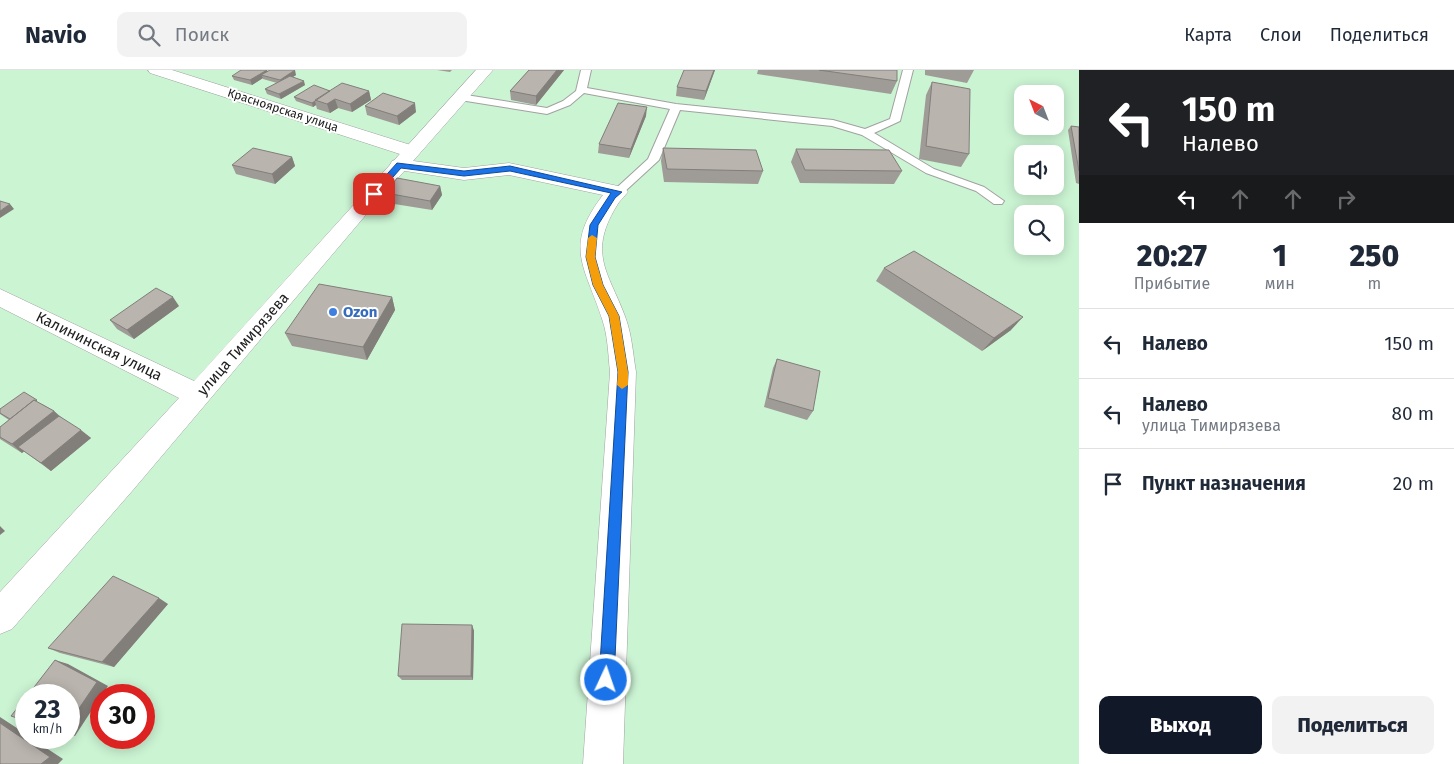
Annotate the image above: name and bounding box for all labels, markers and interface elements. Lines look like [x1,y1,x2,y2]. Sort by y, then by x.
search box [117,12,467,57]
text: Navio [25,21,87,49]
icon: search [135,21,163,49]
text: Поиск [175,23,229,46]
text: Карта [1184,24,1232,46]
text: Слои [1260,24,1302,46]
text: Поделиться [1330,24,1429,46]
street label: Красноярская улица [226,85,340,135]
north arrow [1014,85,1064,135]
map controls [1014,85,1064,255]
text: 150 m [1182,88,1275,130]
icon: left [1099,90,1164,155]
text: Налево [1182,130,1259,157]
button: sound [1014,145,1064,195]
pin [353,173,395,215]
icon: arrive [360,180,388,208]
icon: left [1173,185,1201,213]
icon: ahead [1226,185,1254,213]
icon: ahead [1279,185,1307,213]
icon: right [1332,185,1360,213]
button: search [1014,205,1064,255]
text: 20:27 [1137,238,1207,274]
text: 1 [1273,238,1287,274]
text: 250 [1349,238,1399,274]
text: Прибытие [1134,274,1210,293]
text: мин [1265,274,1295,293]
text: m [1367,274,1381,293]
street label: улица Тимирязева [193,289,293,399]
place label: Ozon [343,303,377,321]
marker: Ozon [327,306,339,318]
street label: Калининская улица [33,308,165,384]
icon: left [1099,330,1127,358]
text: Налево [1142,332,1208,355]
text: 150 m [1384,332,1434,355]
text: Налево [1142,393,1208,416]
icon: left [1099,400,1127,428]
text: 80 m [1392,402,1434,425]
text: улица Тимирязева [1142,416,1281,435]
icon: arrive [1099,470,1127,498]
text: Пункт назначения [1142,472,1306,495]
text: 20 m [1393,472,1434,495]
position arrow [579,653,631,705]
speed limit sign: 30 [90,684,155,749]
text: 23 [35,695,60,725]
button: Выход [1099,696,1262,754]
button: Поделиться [1272,696,1434,754]
text: km/h [33,722,62,736]

